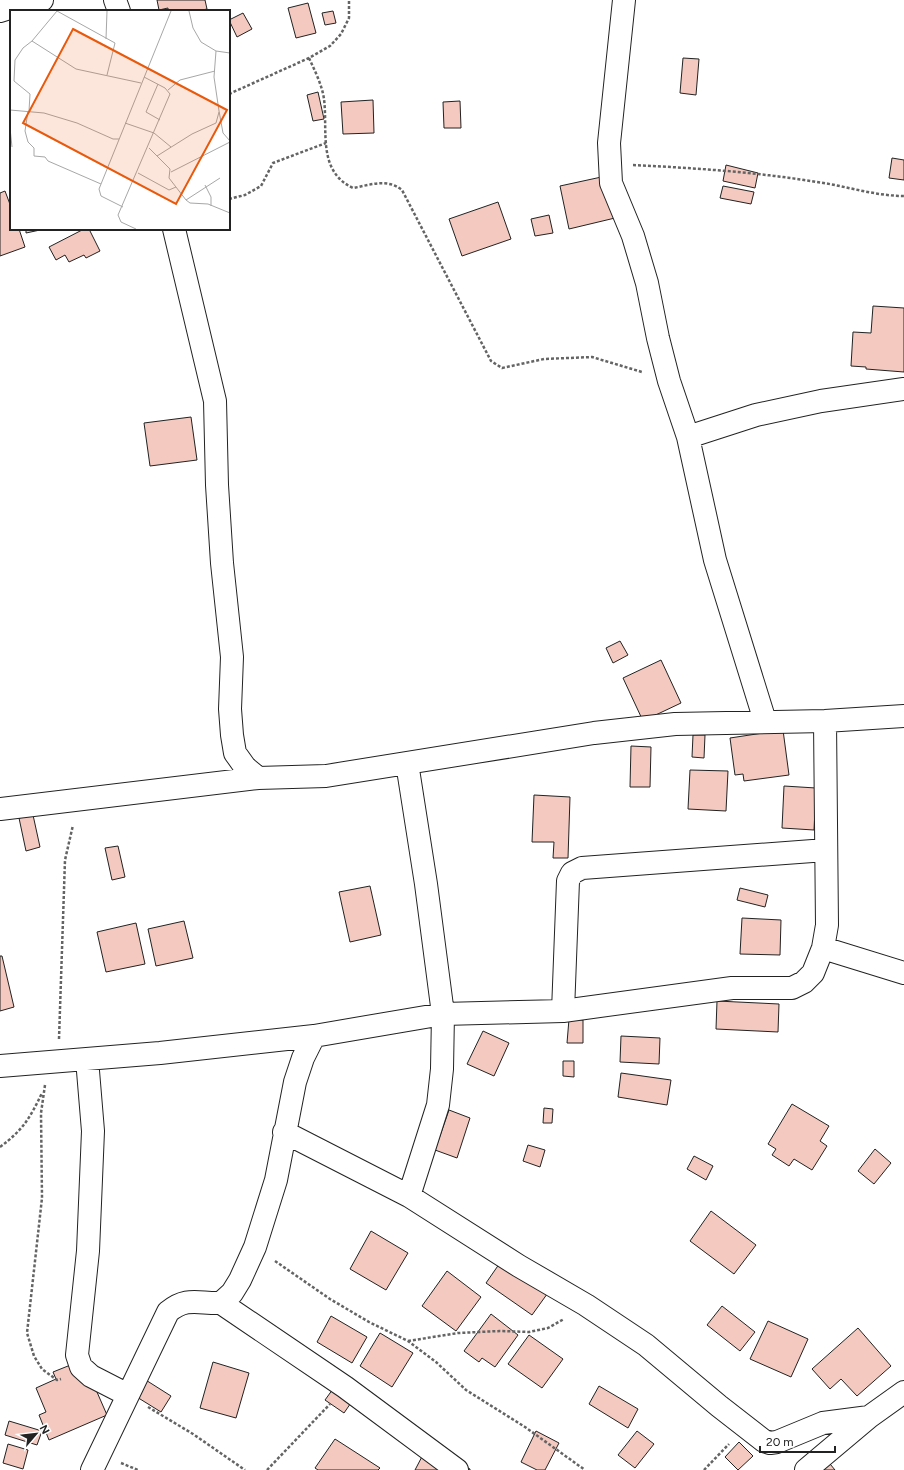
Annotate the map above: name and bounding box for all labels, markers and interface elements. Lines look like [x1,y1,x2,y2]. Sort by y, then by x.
inset map [10,10,230,230]
north arrow [16,1414,56,1454]
text: N [37,1423,52,1436]
scale bar [760,1428,835,1454]
text: 20 m [766,1435,794,1449]

